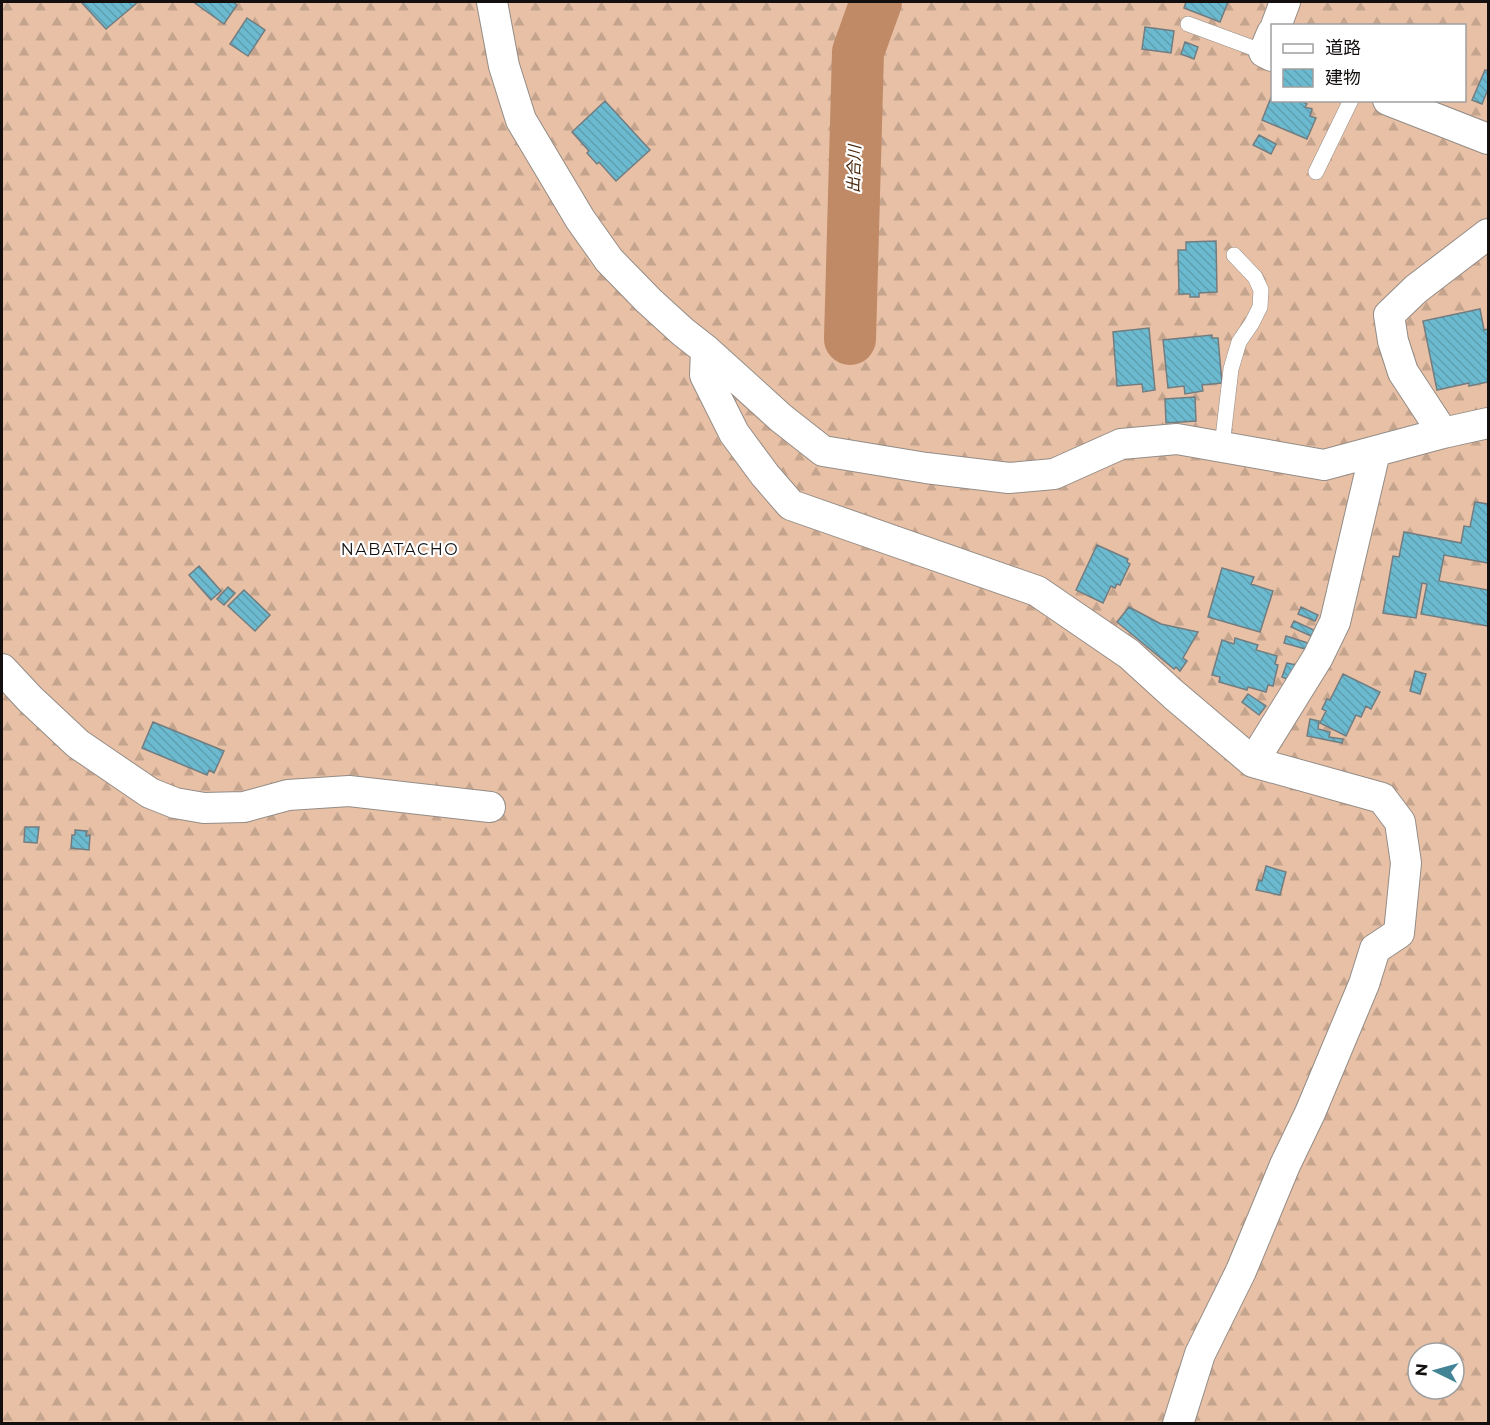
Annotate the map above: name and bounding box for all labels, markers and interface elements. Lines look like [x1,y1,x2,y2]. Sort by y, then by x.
legend [1271,24,1466,102]
text: 道路 [1325,37,1361,59]
text: 建物 [1325,67,1361,89]
water label: 出合川 [844,143,864,193]
district label: NABATACHO [341,540,459,559]
north arrow [1406,1341,1466,1401]
text: N [1412,1362,1432,1377]

